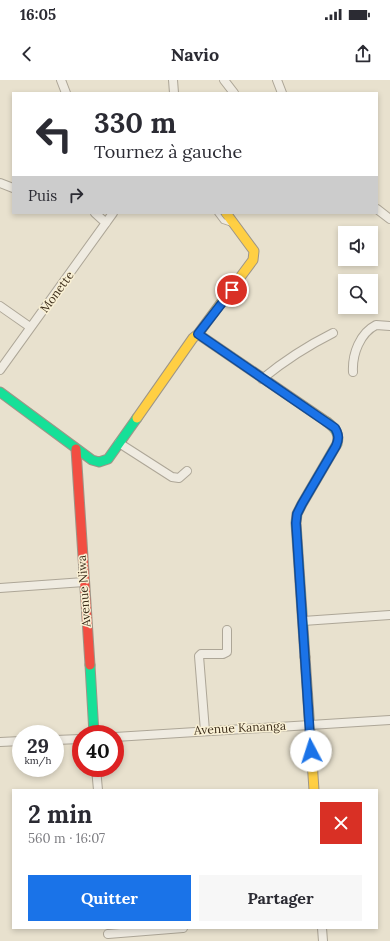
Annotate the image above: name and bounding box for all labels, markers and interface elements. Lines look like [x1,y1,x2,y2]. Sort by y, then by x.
text: 16:05 [20,5,56,24]
icon: back [16,43,38,65]
text: Navio [171,43,219,66]
icon: share [352,43,374,65]
text: 330 m [94,105,176,141]
icon: left [28,108,80,160]
text: Tournez à gauche [94,140,242,163]
icon: right [65,184,87,206]
text: Puis [28,186,57,205]
map controls [338,226,378,314]
button: sound [338,226,378,266]
street label: Monette [37,268,77,315]
pin [215,273,249,307]
button: search [338,274,378,314]
icon: arrive [221,279,243,301]
street label: Avenue Niwa [74,555,94,628]
street label: Avenue Kananga [193,718,286,737]
speed limit sign: 40 [72,725,124,777]
position arrow [290,730,332,772]
text: 29 [27,733,49,758]
text: km/h [24,754,52,767]
text: 2 min [28,799,92,830]
button: close [320,802,362,844]
text: 560 m · 16:07 [28,830,105,847]
button: Quitter [28,875,191,921]
button: Partager [199,875,362,921]

